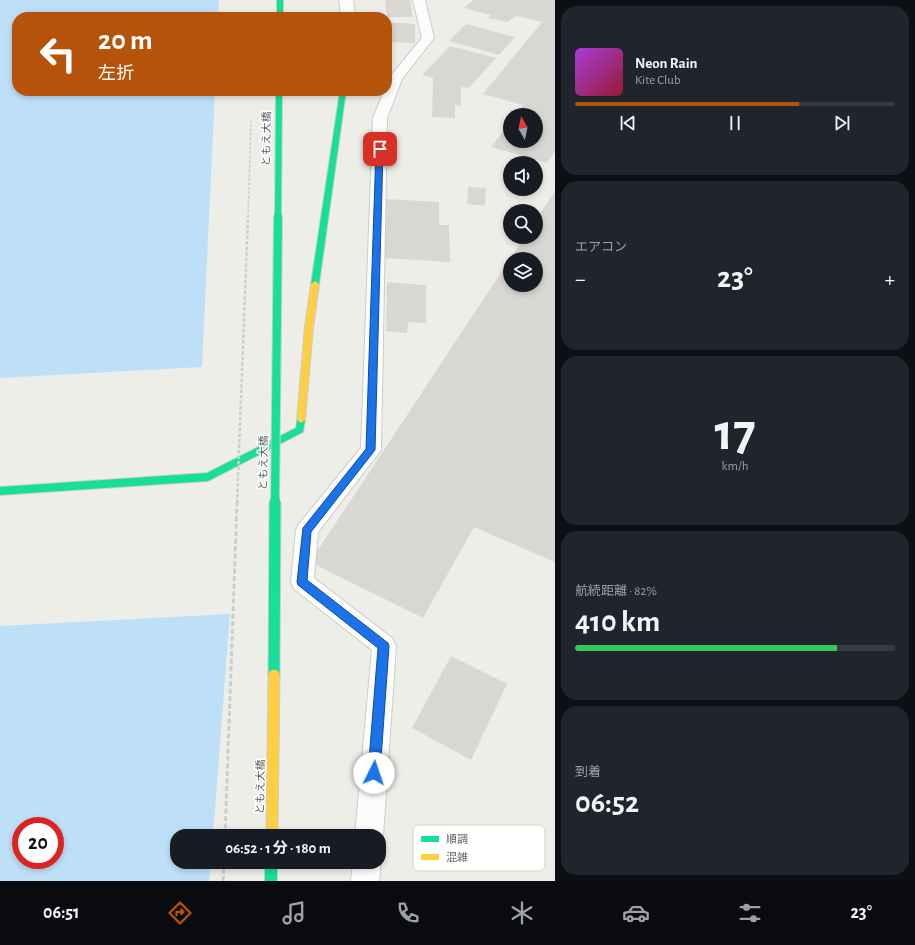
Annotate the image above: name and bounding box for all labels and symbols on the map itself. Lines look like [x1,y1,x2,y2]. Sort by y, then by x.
north arrow [503,108,543,148]
street label: ともえ大橋 [260,111,272,167]
pin [363,132,397,166]
street label: ともえ大橋 [257,435,269,491]
position arrow [353,752,395,794]
street label: ともえ大橋 [254,759,266,815]
speed limit sign: 20 [12,817,64,869]
legend [413,825,545,871]
text: 順調 [446,834,468,845]
text: 混雑 [446,851,468,863]

